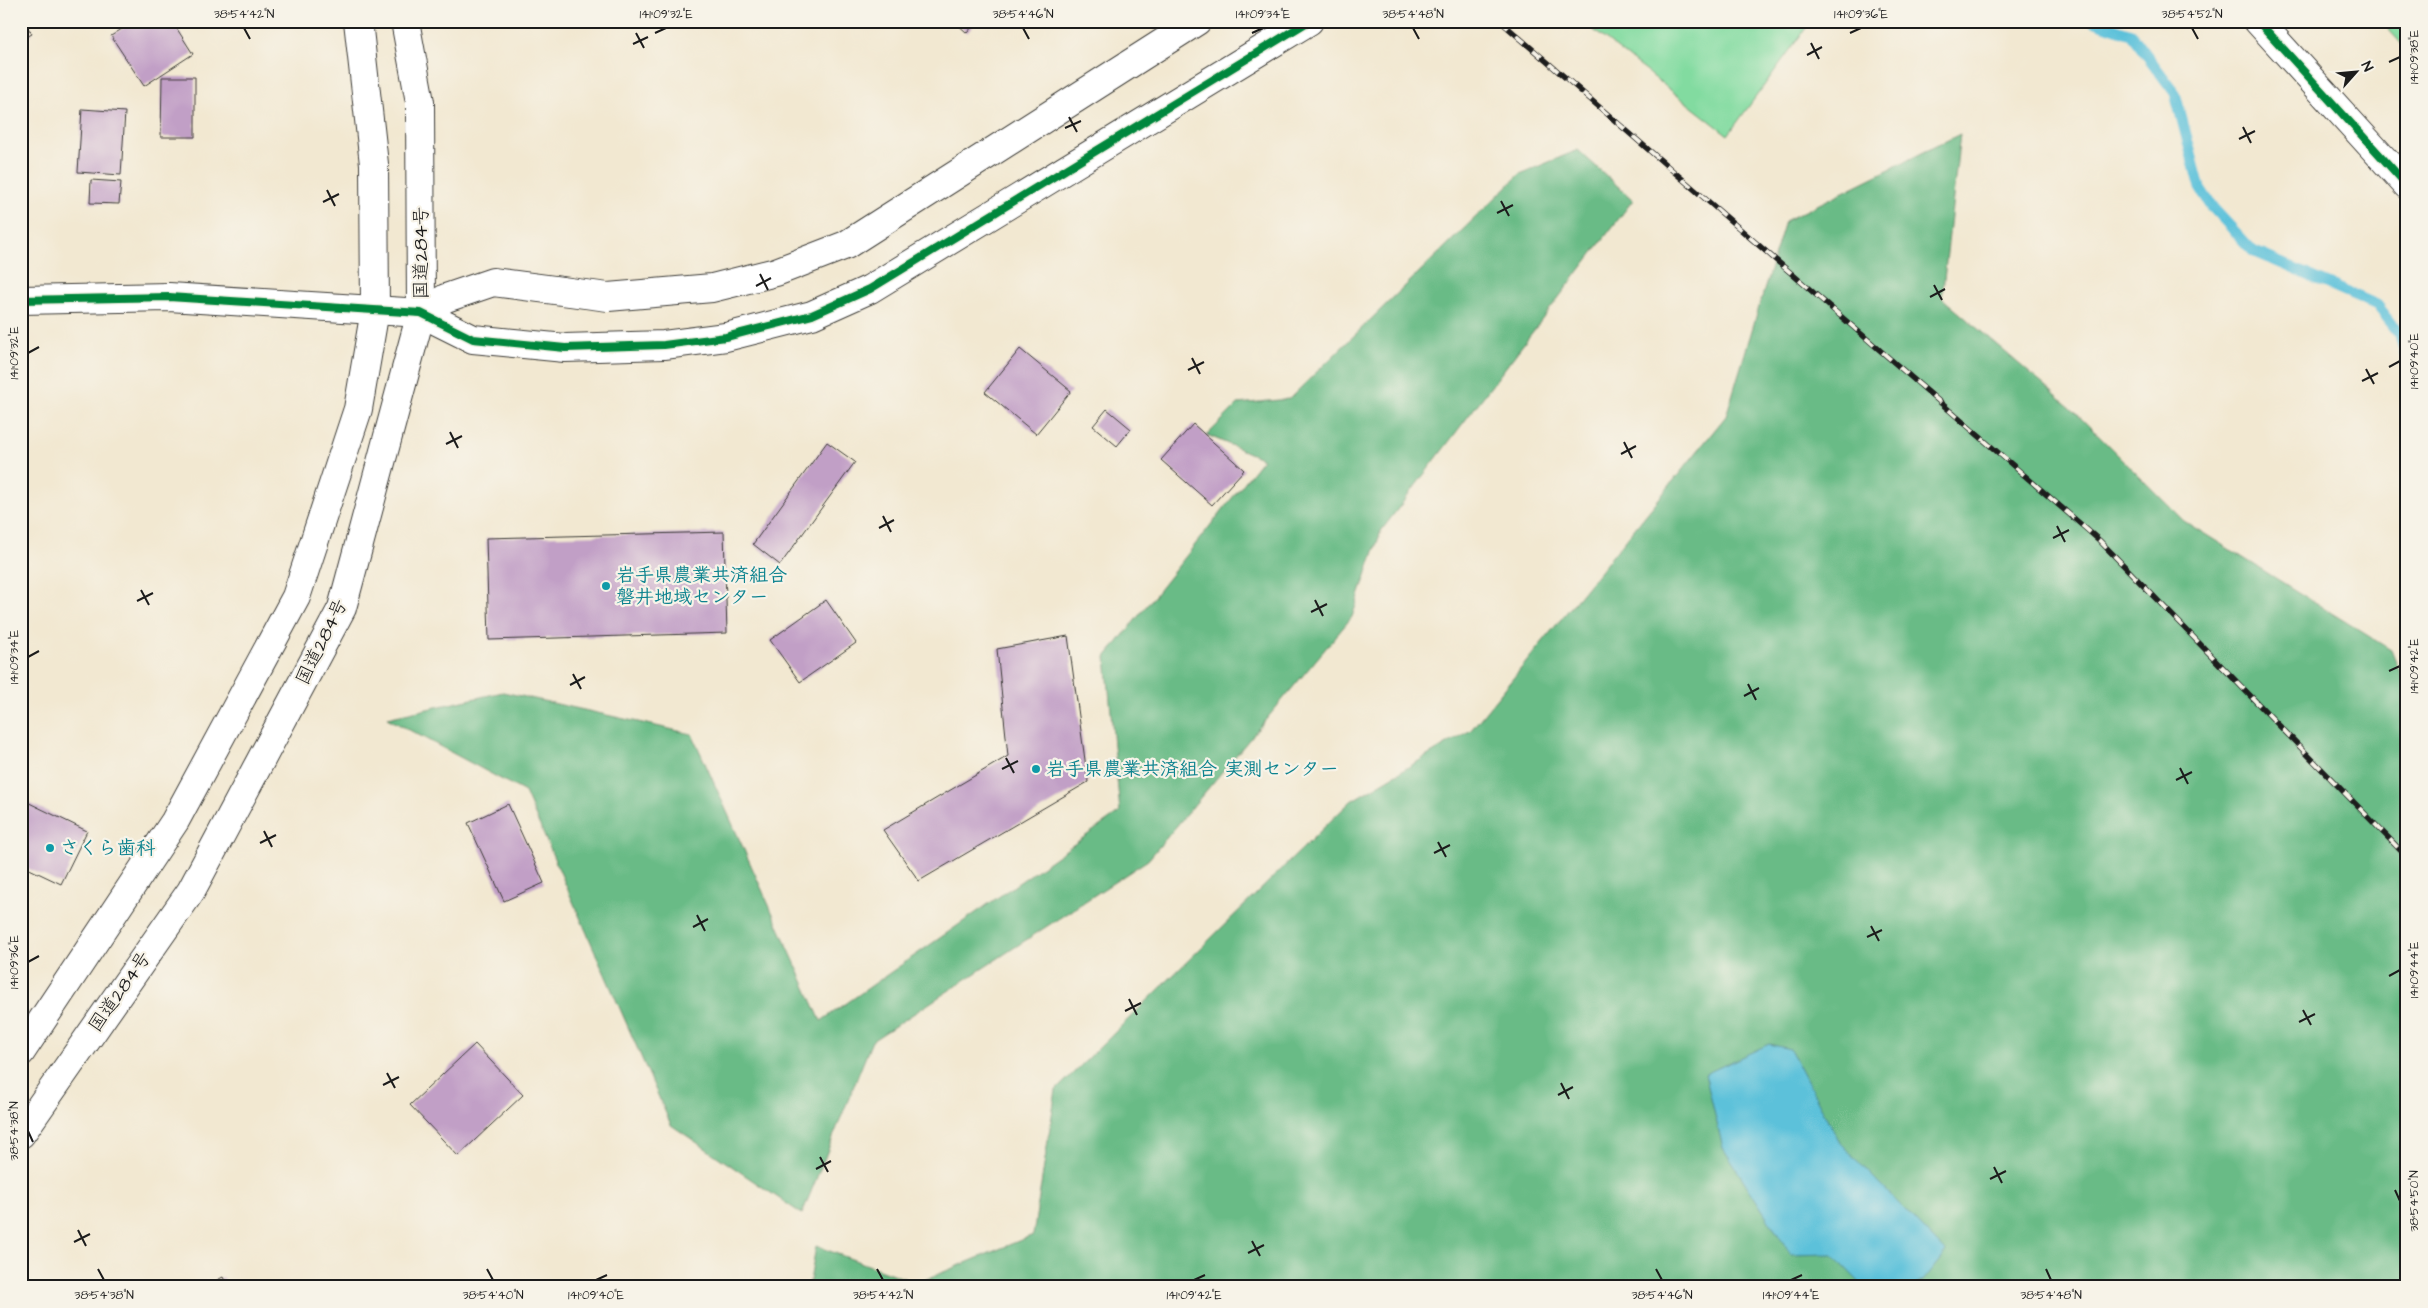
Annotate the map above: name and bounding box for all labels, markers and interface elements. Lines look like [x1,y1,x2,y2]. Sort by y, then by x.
text: 38°54'42"N [214,6,275,23]
text: 141°09'32"E [639,6,693,23]
text: 38°54'46"N [992,6,1054,23]
text: 141°09'34"E [1236,6,1290,23]
text: 38°54'48"N [1382,6,1444,23]
text: 141°09'36"E [1834,6,1888,23]
text: 38°54'52"N [2162,6,2223,23]
text: 141°09'38"E [2406,30,2423,84]
north arrow [2330,48,2380,98]
text: N [2356,58,2378,75]
street label: 国道284号 [408,206,435,300]
text: 141°09'32"E [6,326,23,380]
text: 141°09'40"E [2406,333,2423,389]
place label: 岩手県農業共済組合 磐井地域センター [616,562,787,611]
marker: 岩手県農業共済組合 磐井地域センター [600,580,612,592]
street label: 国道284号 [289,594,355,690]
text: 141°09'34"E [6,630,23,684]
text: 141°09'42"E [2406,638,2423,694]
place label: 岩手県農業共済組合 実測センター [1046,756,1339,783]
marker: 岩手県農業共済組合 実測センター [1030,763,1042,775]
place label: さくら歯科 [60,835,156,862]
marker: さくら歯科 [44,842,56,854]
text: 141°09'36"E [6,935,23,989]
text: 141°09'44"E [2406,942,2423,998]
street label: 国道284号 [82,946,158,1038]
text: 38°54'38"N [6,1101,23,1161]
text: 38°54'50"N [2406,1170,2423,1232]
text: 38°54'38"N [74,1287,134,1304]
text: 38°54'40"N [462,1287,524,1304]
text: 141°09'40"E [568,1287,624,1304]
text: 38°54'42"N [853,1287,914,1304]
text: 141°09'42"E [1166,1287,1222,1304]
text: 38°54'46"N [1631,1287,1693,1304]
text: 141°09'44"E [1763,1287,1819,1304]
text: 38°54'48"N [2020,1287,2082,1304]

